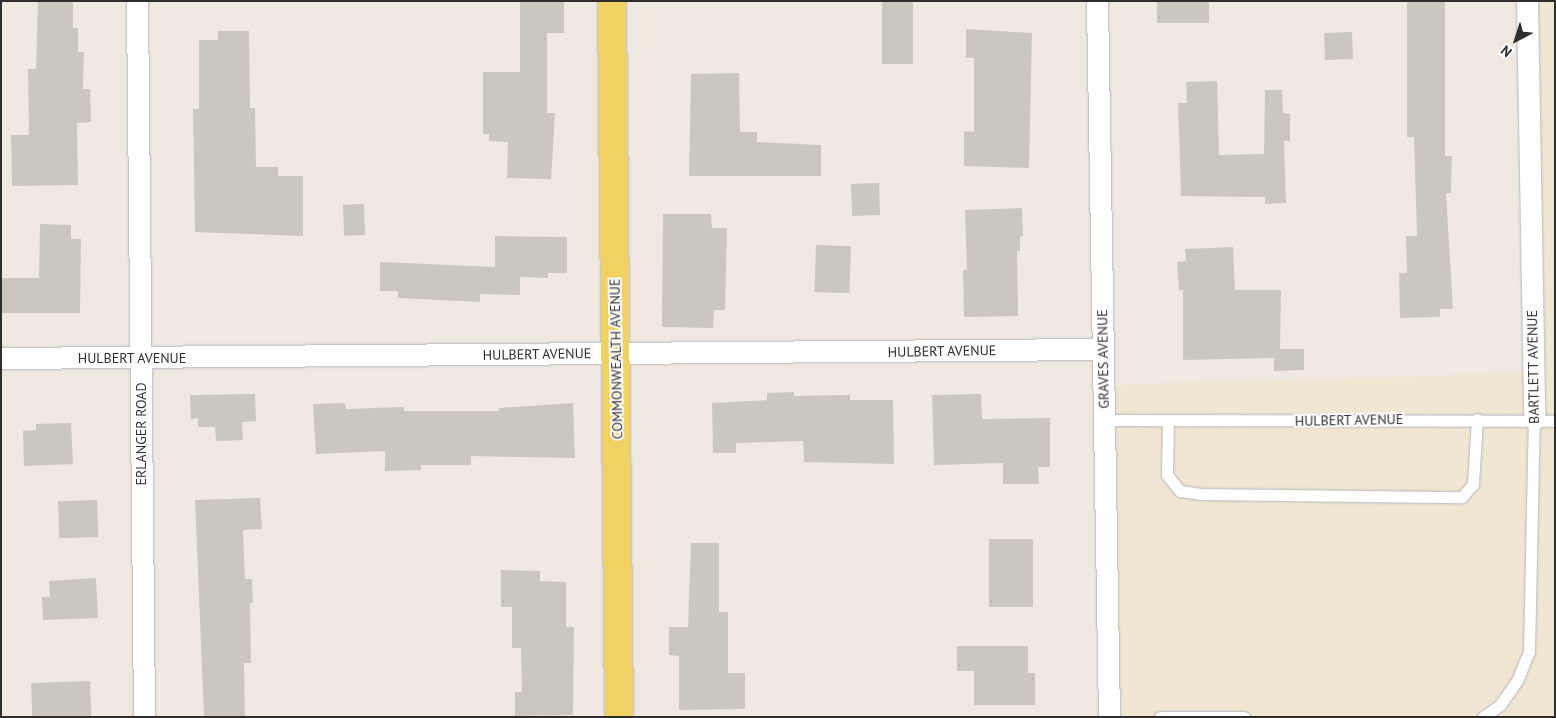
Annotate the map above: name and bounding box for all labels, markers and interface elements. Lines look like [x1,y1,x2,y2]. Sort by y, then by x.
north arrow [1491,15,1541,65]
text: N [1497,42,1516,61]
street label: COMMONWEALTH AVENUE [606,278,626,440]
street label: GRAVES AVENUE [1094,309,1112,409]
street label: BARTLETT AVENUE [1524,309,1542,425]
street label: HULBERT AVENUE [887,342,997,360]
street label: HULBERT AVENUE [482,345,592,363]
street label: HULBERT AVENUE [77,350,187,366]
street label: ERLANGER ROAD [133,382,149,486]
street label: HULBERT AVENUE [1294,411,1404,429]

